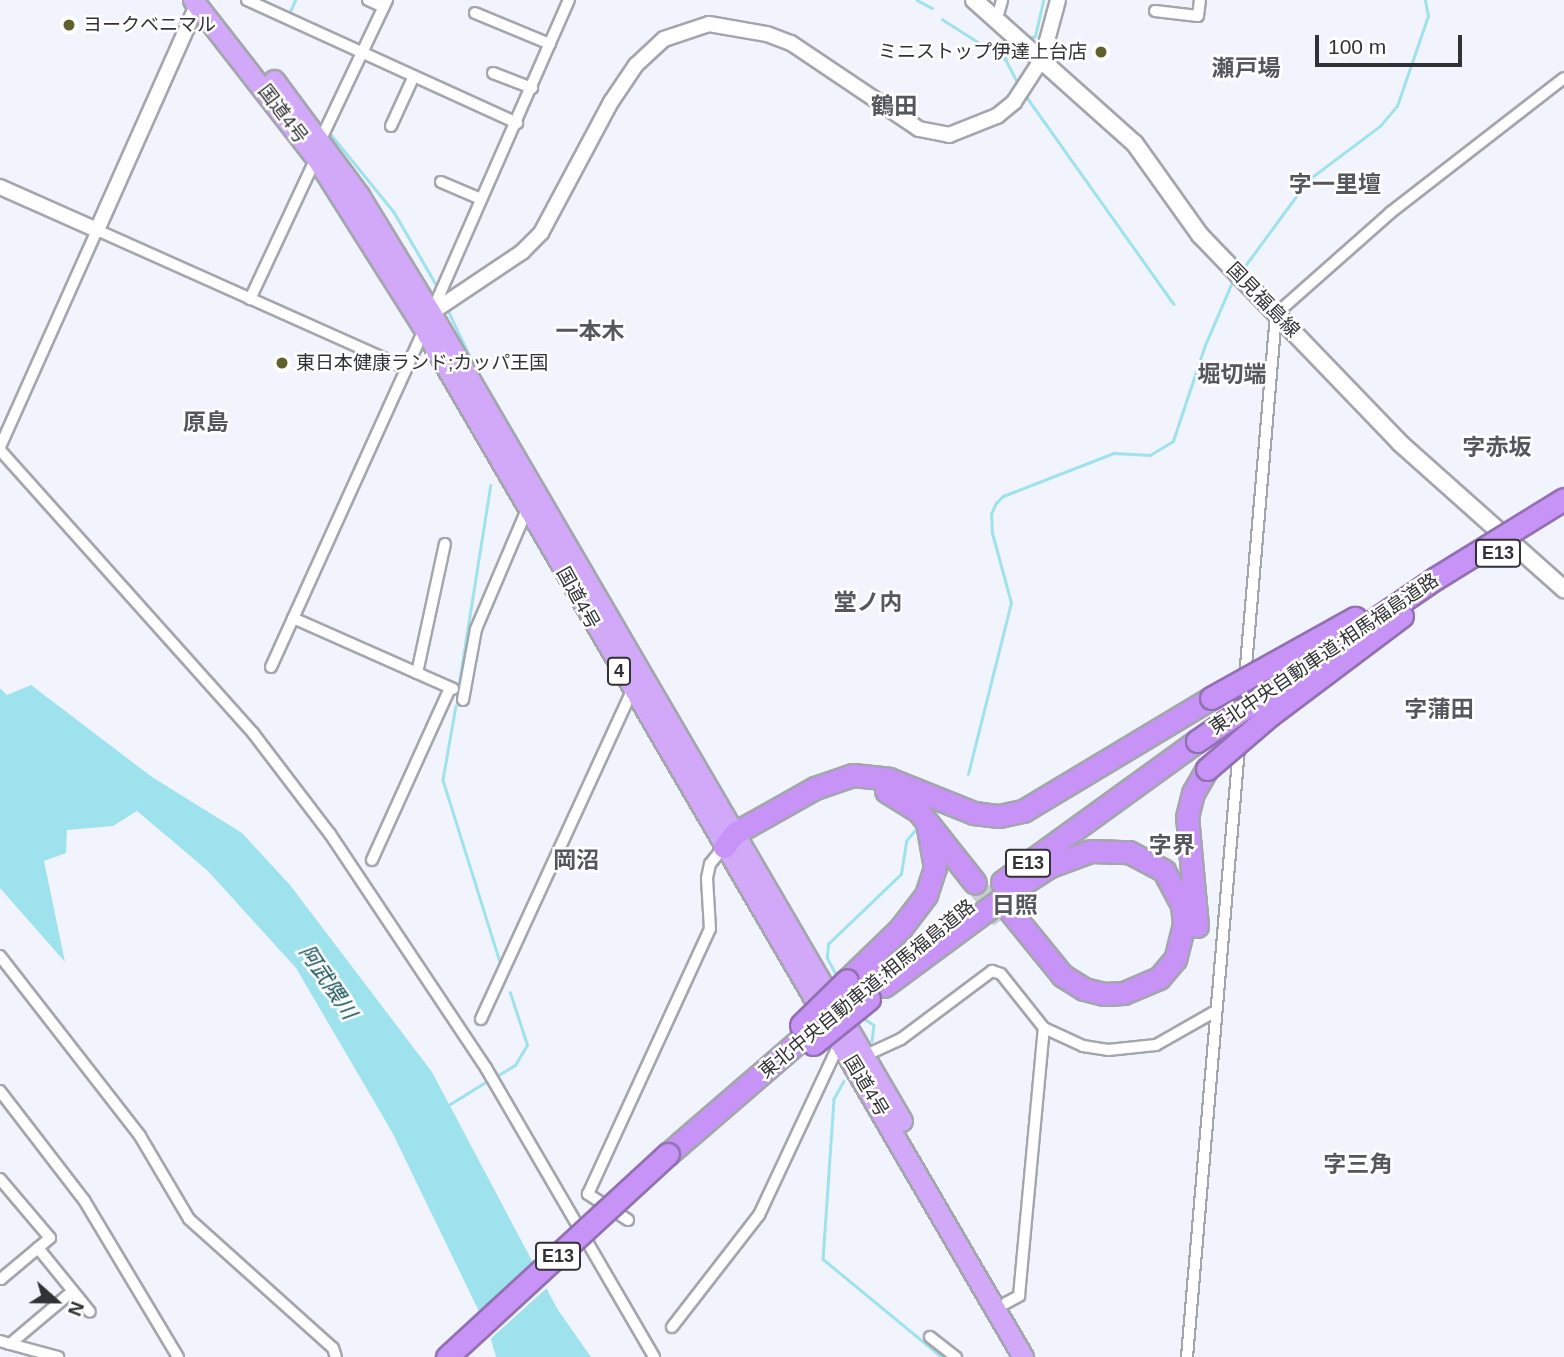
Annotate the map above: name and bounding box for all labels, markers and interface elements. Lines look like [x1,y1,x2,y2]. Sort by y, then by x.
place label: ヨークベニマル [83,14,216,36]
marker: ヨークベニマル [61,17,77,33]
scale bar [1319,21,1466,65]
text: 100 m [1328,35,1386,58]
place label: ミニストップ伊達上台店 [878,41,1087,63]
marker: ミニストップ伊達上台店 [1093,44,1109,60]
district label: 瀬戸場 [1212,54,1280,82]
street label: 国道4号 [254,80,312,148]
district label: 鶴田 [871,92,917,120]
district label: 字一里壇 [1289,170,1381,198]
street label: 国見福島線 [1222,258,1304,342]
district label: 一本木 [556,317,624,345]
place label: 東日本健康ランド;カッパ王国 [296,352,548,374]
marker: 東日本健康ランド;カッパ王国 [274,355,290,371]
district label: 堀切端 [1198,360,1266,388]
district label: 原島 [183,408,229,436]
district label: 字赤坂 [1463,433,1531,461]
road number: E13 [1474,538,1522,568]
street label: 国道4号 [552,563,604,633]
street label: 東北中央自動車道;相馬福島道路 [1205,569,1443,739]
district label: 堂ノ内 [834,588,902,616]
road number: 4 [607,656,631,686]
district label: 字蒲田 [1405,695,1473,723]
district label: 字界 [1149,831,1195,859]
district label: 岡沼 [553,846,599,874]
road number: E13 [1004,848,1052,878]
district label: 日照 [992,891,1038,919]
street label: 東北中央自動車道;相馬福島道路 [754,895,980,1083]
water label: 阿武隈川 [294,940,362,1024]
street label: 国道4号 [839,1051,893,1121]
district label: 字三角 [1324,1150,1392,1178]
road number: E13 [534,1241,582,1270]
north arrow [21,1266,91,1336]
text: N [64,1299,88,1319]

